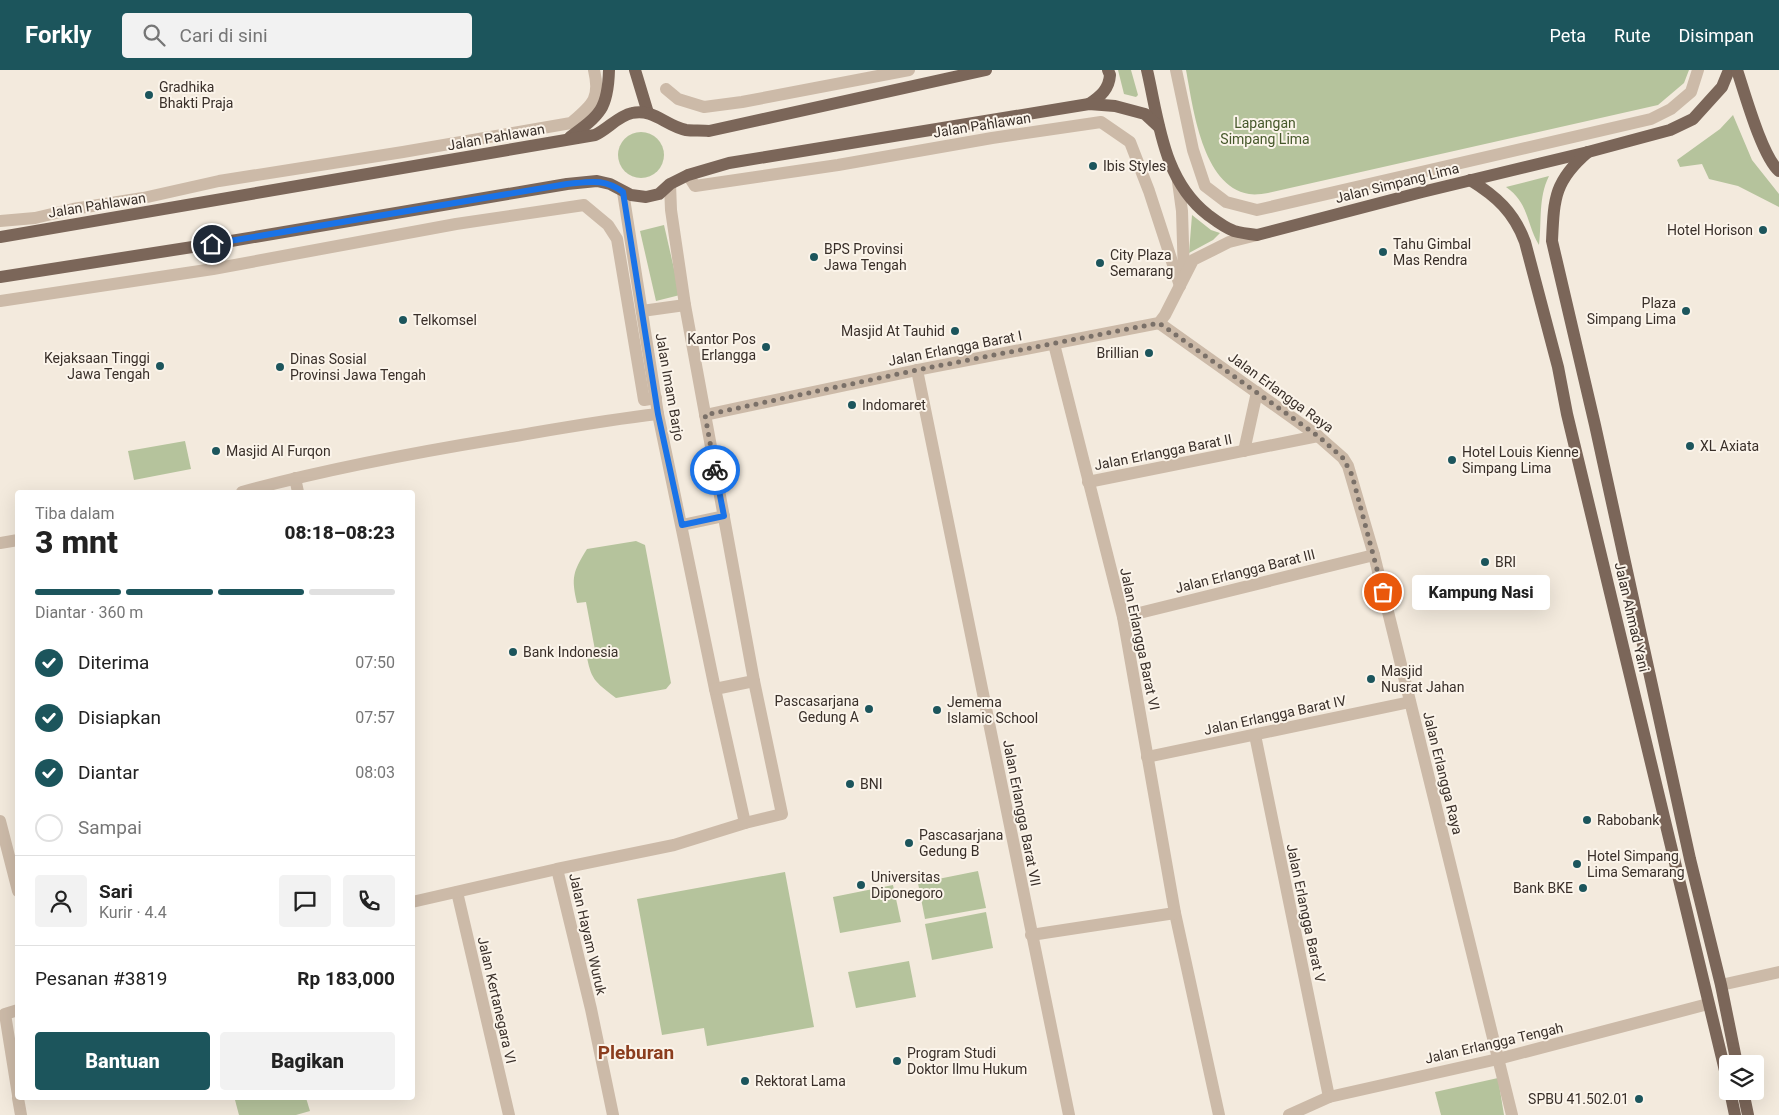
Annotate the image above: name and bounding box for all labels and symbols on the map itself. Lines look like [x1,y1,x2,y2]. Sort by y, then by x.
place label: Gradhika Bhakti Praja [159,79,233,111]
marker: Gradhika Bhakti Praja [143,89,155,101]
street label: Jalan Pahlawan [932,109,1032,141]
park label: Lapangan Simpang Lima [1220,115,1310,147]
street label: Jalan Pahlawan [446,121,546,153]
place label: Ibis Styles [1103,158,1166,174]
marker: Ibis Styles [1087,160,1099,172]
street label: Jalan Simpang Lima [1333,160,1461,206]
street label: Jalan Pahlawan [47,189,147,221]
place label: Hotel Horison [1667,222,1753,238]
pin [191,223,233,265]
marker: Hotel Horison [1757,224,1769,236]
place label: Tahu Gimbal Mas Rendra [1393,236,1471,268]
place label: BPS Provinsi Jawa Tengah [824,241,907,273]
marker: Tahu Gimbal Mas Rendra [1377,246,1389,258]
place label: City Plaza Semarang [1110,247,1173,279]
marker: BPS Provinsi Jawa Tengah [808,251,820,263]
marker: City Plaza Semarang [1094,257,1106,269]
place label: Plaza Simpang Lima [1587,295,1676,327]
marker: Plaza Simpang Lima [1680,305,1692,317]
place label: Telkomsel [413,312,477,328]
marker: Telkomsel [397,314,409,326]
place label: Masjid At Tauhid [841,323,945,339]
marker: Masjid At Tauhid [949,325,961,337]
street label: Jalan Erlangga Barat I [887,327,1023,369]
place label: Kantor Pos Erlangga [687,331,756,363]
street label: Jalan Imam Barjo [653,332,687,442]
marker: Kantor Pos Erlangga [760,341,772,353]
place label: Brillian [1097,345,1139,361]
marker: Brillian [1143,347,1155,359]
street label: Jalan Erlangga Raya [1225,348,1337,436]
place label: Kejaksaan Tinggi Jawa Tengah [44,350,150,382]
place label: Dinas Sosial Provinsi Jawa Tengah [290,351,426,383]
marker: Kejaksaan Tinggi Jawa Tengah [154,360,166,372]
marker: Dinas Sosial Provinsi Jawa Tengah [274,361,286,373]
place label: Indomaret [862,397,926,413]
marker: Indomaret [846,399,858,411]
street label: Jalan Erlangga Barat II [1093,431,1233,473]
place label: XL Axiata [1700,438,1759,454]
marker: XL Axiata [1684,440,1696,452]
place label: Masjid Al Furqon [226,443,331,459]
place label: Hotel Louis Kienne Simpang Lima [1462,444,1579,476]
marker: Masjid Al Furqon [210,445,222,457]
courier [690,445,740,495]
marker: Hotel Louis Kienne Simpang Lima [1446,454,1458,466]
street label: Jalan Erlangga Barat III [1173,546,1317,596]
place label: BRI [1495,554,1516,570]
marker: BRI [1479,556,1491,568]
street label: Jalan Ahmad Yani [1612,560,1652,674]
street label: Jalan Erlangga Barat VI [1117,566,1163,712]
pin [1362,571,1404,613]
callout: Kampung Nasi [1413,574,1550,610]
place label: Bank Indonesia [523,644,618,660]
marker: Bank Indonesia [507,646,519,658]
place label: Masjid Nusrat Jahan [1381,663,1464,695]
marker: Masjid Nusrat Jahan [1365,673,1377,685]
street label: Jalan Erlangga Barat IV [1202,692,1348,738]
place label: Pascasarjana Gedung A [775,693,859,725]
place label: Jemema Islamic School [947,694,1038,726]
marker: Pascasarjana Gedung A [863,703,875,715]
marker: Jemema Islamic School [931,704,943,716]
street label: Jalan Erlangga Raya [1420,710,1466,836]
street label: Jalan Erlangga Barat VII [1000,738,1044,888]
place label: BNI [860,776,883,792]
marker: BNI [844,778,856,790]
place label: Rabobank [1597,812,1660,828]
marker: Rabobank [1581,814,1593,826]
place label: Pascasarjana Gedung B [919,827,1003,859]
marker: Pascasarjana Gedung B [903,837,915,849]
street label: Jalan Erlangga Barat V [1283,842,1329,984]
place label: Hotel Simpang Lima Semarang [1587,848,1685,880]
marker: Hotel Simpang Lima Semarang [1571,858,1583,870]
place label: Universitas Diponegoro [871,869,943,901]
street label: Jalan Hayam Wuruk [566,872,610,997]
marker: Universitas Diponegoro [855,879,867,891]
place label: Bank BKE [1513,880,1573,896]
marker: Bank BKE [1577,882,1589,894]
street label: Jalan Kertanegara VI [475,935,519,1065]
street label: Jalan Erlangga Tengah [1423,1019,1565,1067]
district label: Pleburan [598,1041,674,1064]
place label: Program Studi Doktor Ilmu Hukum [907,1045,1027,1077]
marker: Program Studi Doktor Ilmu Hukum [891,1055,903,1067]
place label: Rektorat Lama [755,1073,846,1089]
marker: Rektorat Lama [739,1075,751,1087]
place label: SPBU 41.502.01 [1528,1091,1629,1107]
marker: SPBU 41.502.01 [1633,1093,1645,1105]

